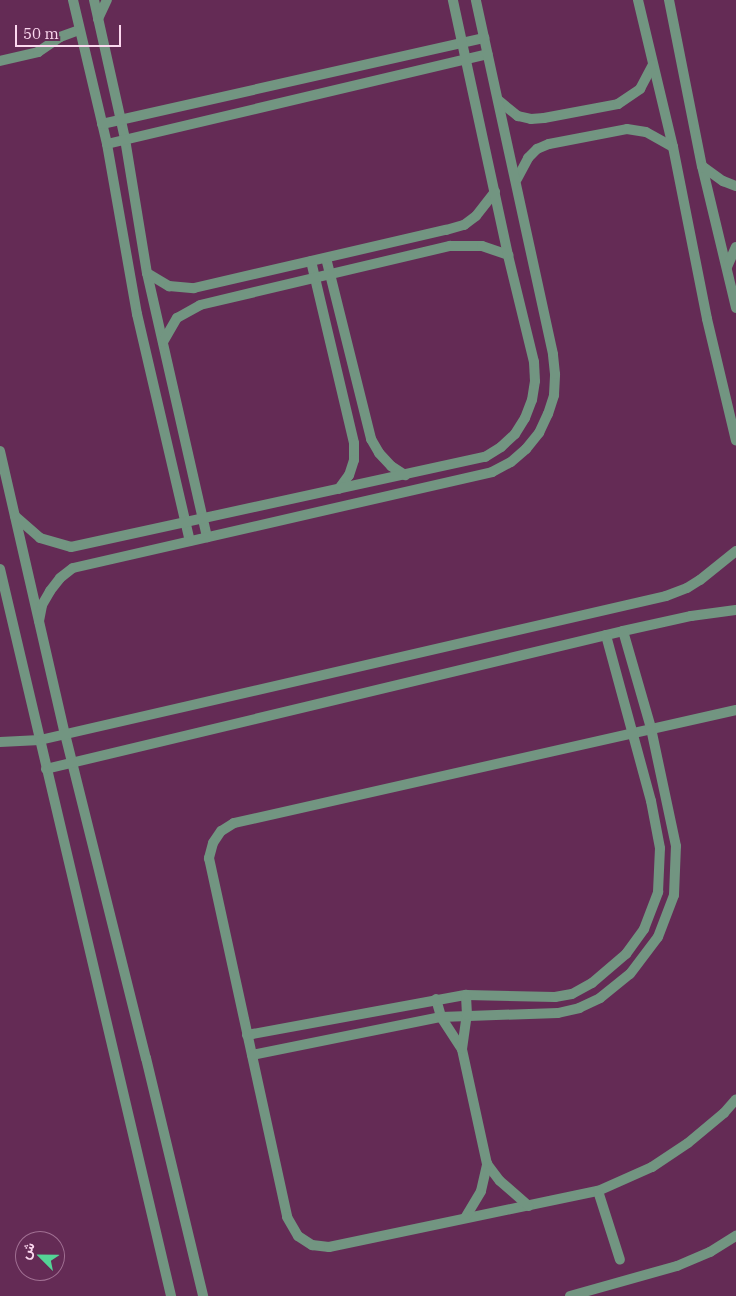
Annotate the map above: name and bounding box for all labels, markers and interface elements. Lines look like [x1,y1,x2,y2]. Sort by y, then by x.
scale bar [18,15,124,47]
text: 50 m [23,24,59,43]
north arrow [15,1231,65,1281]
text: ش [16,1239,39,1262]

